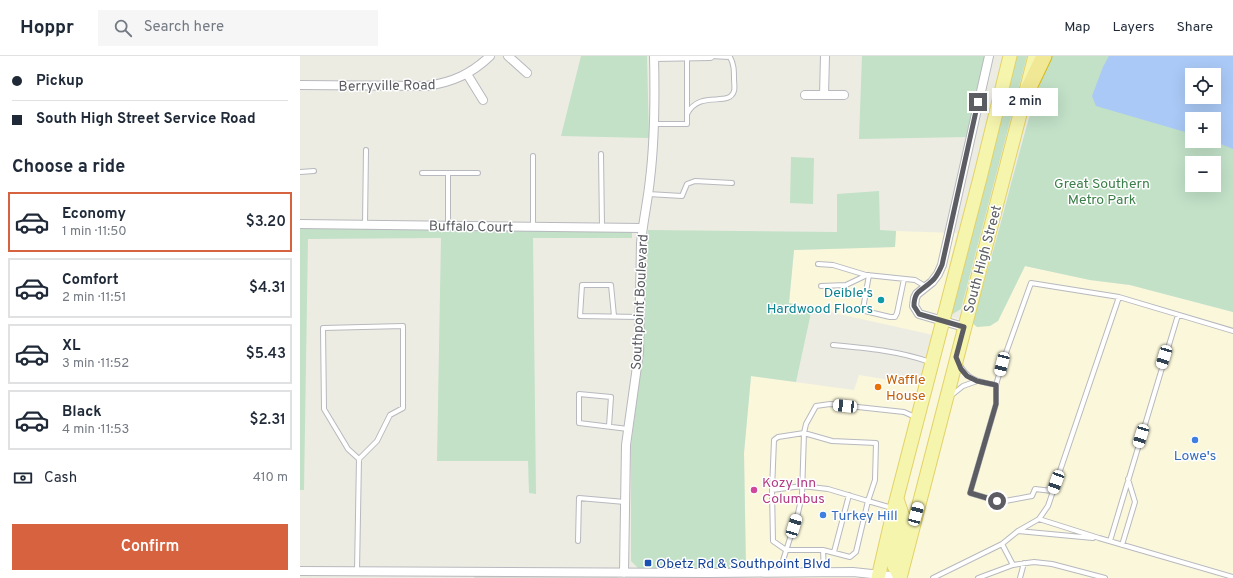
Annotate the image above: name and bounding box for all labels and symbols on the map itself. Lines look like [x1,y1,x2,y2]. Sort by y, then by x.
street label: Berryville Road [338,77,436,96]
callout: 2 min [992,88,1058,116]
route end [969,93,987,111]
park label: Great Southern Metro Park [1054,176,1150,209]
street label: South High Street [961,204,1006,315]
street label: Buffalo Court [429,218,513,237]
street label: Southpoint Boulevard [628,234,653,370]
place label: Deible's Hardwood Floors [767,285,873,318]
marker: Deible's Hardwood Floors [876,295,886,305]
car [1155,344,1173,370]
car [993,351,1011,377]
place label: Waffle House [886,372,925,405]
marker: Waffle House [873,382,883,392]
car [832,399,858,413]
car [1132,423,1150,449]
marker: Lowe's [1190,435,1200,445]
place label: Lowe's [1174,448,1216,465]
car [1046,469,1066,495]
place label: Kozy Inn Columbus [762,475,825,508]
marker: Kozy Inn Columbus [749,485,759,495]
route start [988,492,1006,510]
car [907,501,925,527]
place label: Turkey Hill [831,508,898,525]
marker: Turkey Hill [818,510,828,520]
car [785,513,803,539]
place label: Obetz Rd & Southpoint Blvd [656,556,831,573]
marker: Obetz Rd & Southpoint Blvd [643,558,653,568]

